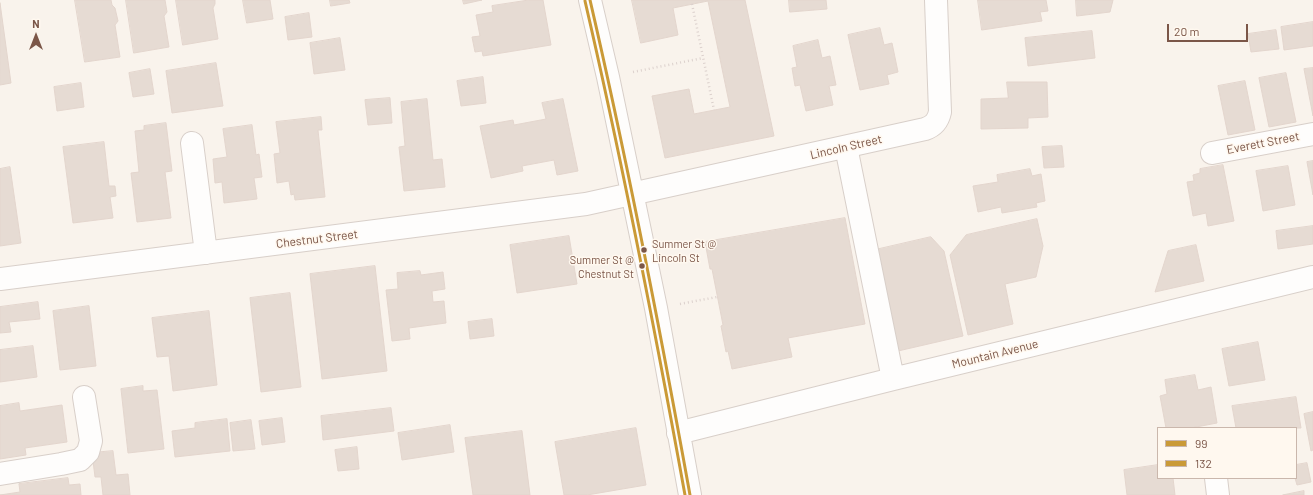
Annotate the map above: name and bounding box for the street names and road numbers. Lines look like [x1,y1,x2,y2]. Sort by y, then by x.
street label: Everett Street [1225,129,1301,157]
street label: Lincoln Street [809,132,883,162]
street label: Chestnut Street [275,227,359,251]
street label: Mountain Avenue [950,336,1040,372]

